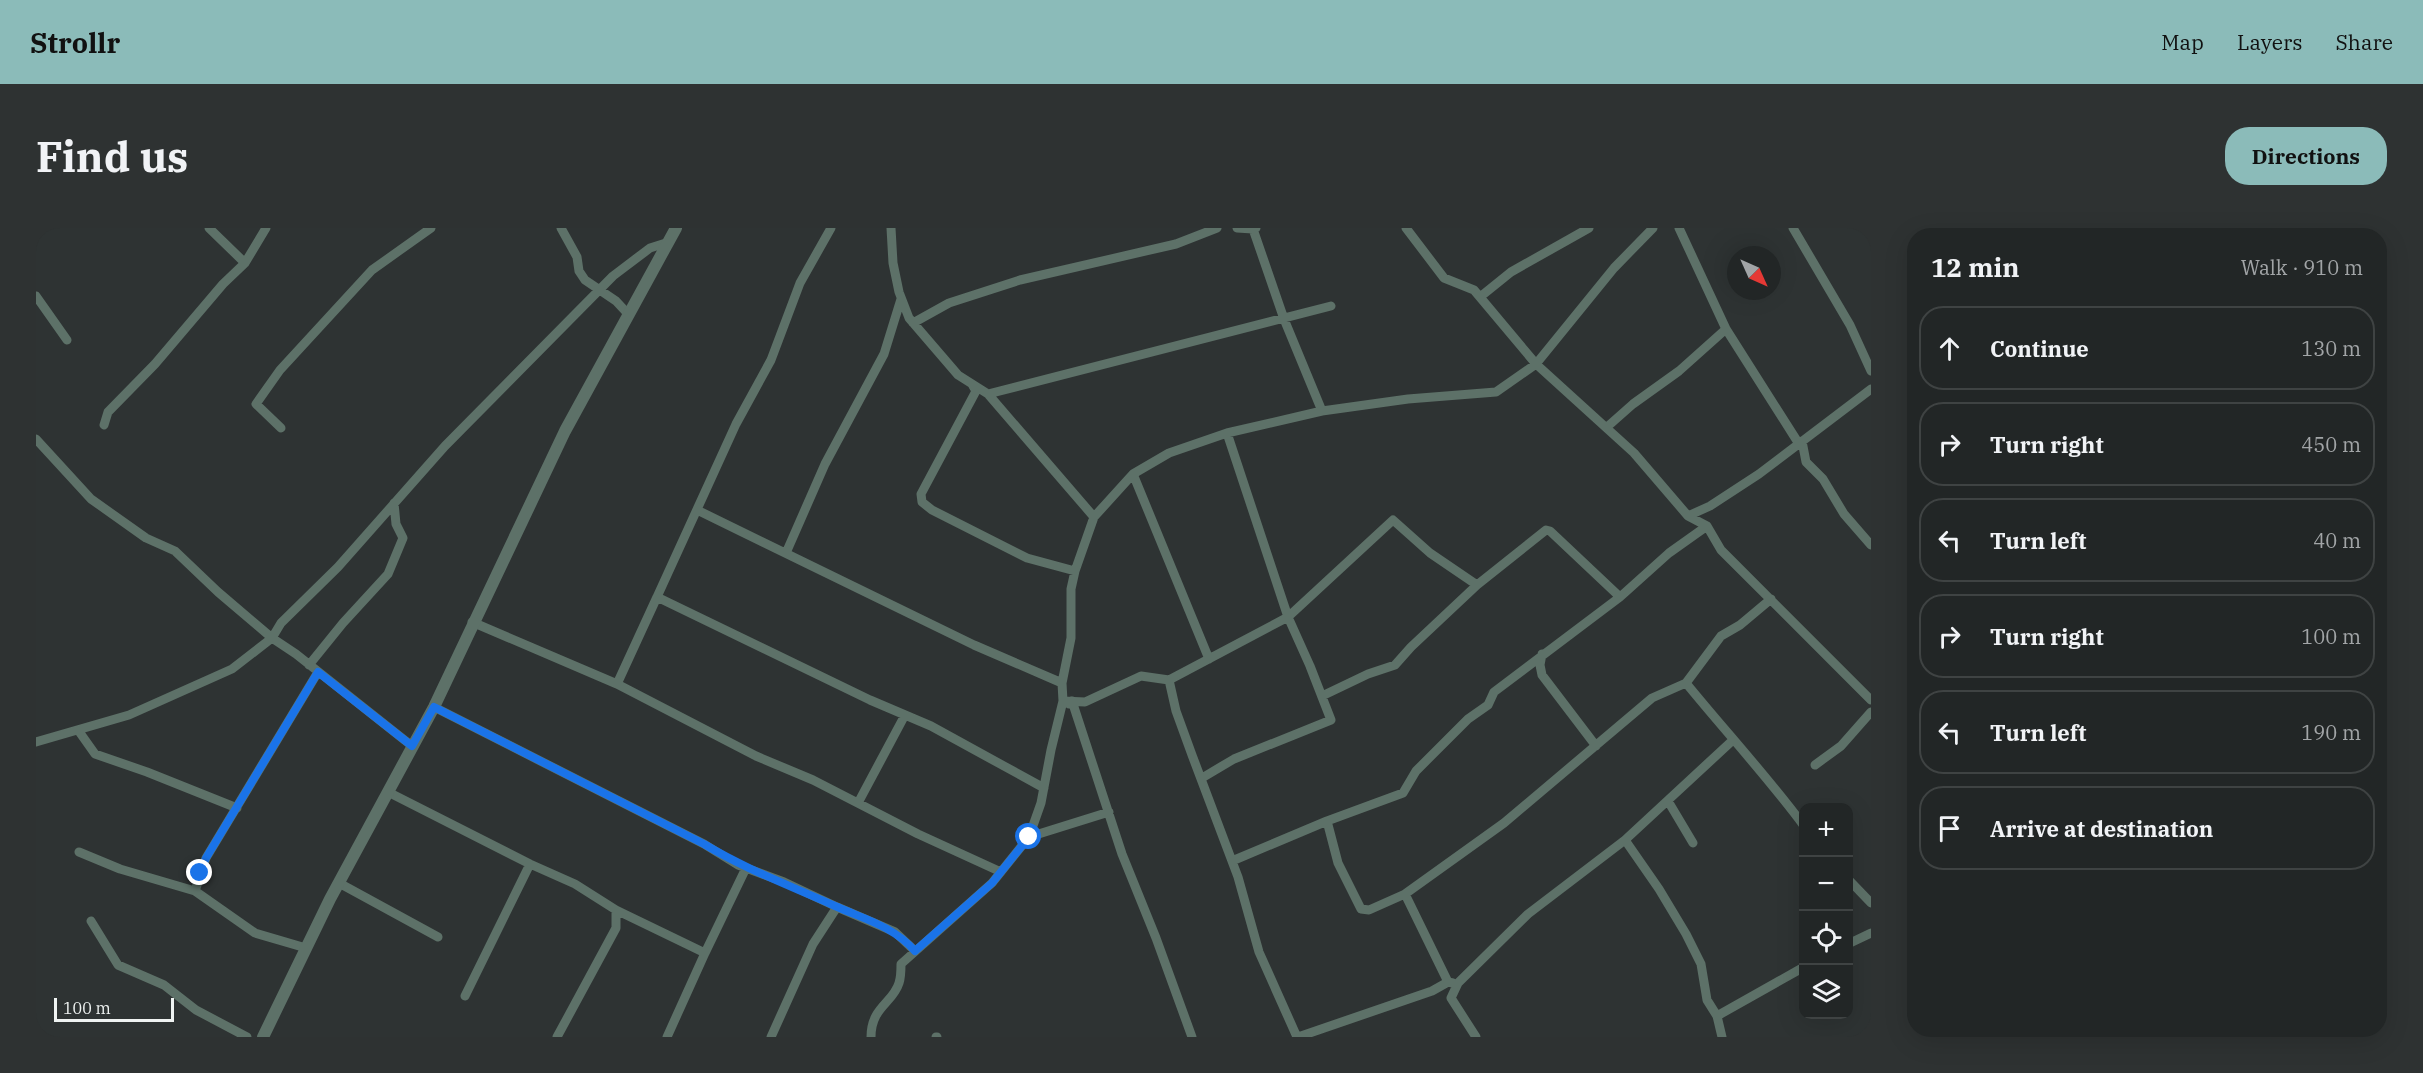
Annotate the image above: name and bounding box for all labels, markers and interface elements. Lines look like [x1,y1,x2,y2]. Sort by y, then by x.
text: Strollr [30,24,120,61]
text: Map [2161,28,2204,56]
text: Layers [2237,28,2303,56]
text: Share [2336,28,2393,56]
button: Directions [2225,127,2387,185]
text: Find us [36,129,188,184]
north arrow [1727,246,1781,300]
text: 12 min [1931,250,2019,284]
text: Walk · 910 m [2241,254,2363,281]
icon: ahead [1933,332,1966,365]
text: Continue [1990,334,2089,363]
text: 130 m [2301,335,2361,362]
icon: right [1933,428,1966,461]
text: Turn right [1990,430,2104,459]
text: 450 m [2301,431,2361,458]
icon: left [1933,524,1966,557]
text: Turn left [1990,526,2086,555]
text: 40 m [2313,527,2361,554]
icon: right [1933,620,1966,653]
text: Turn right [1990,622,2104,651]
text: 100 m [2301,623,2361,650]
icon: left [1933,716,1966,749]
text: Turn left [1990,718,2086,747]
text: 190 m [2301,719,2361,746]
map controls [1799,803,1853,1019]
button: + [1799,803,1853,857]
icon: arrive [1933,812,1966,845]
text: Arrive at destination [1990,814,2213,843]
route start [1015,823,1041,849]
button: − [1799,857,1853,911]
route end [186,859,212,885]
button: locate [1799,911,1853,965]
button: layers [1799,965,1853,1019]
scale bar [54,995,174,1022]
text: 100 m [63,998,111,1018]

